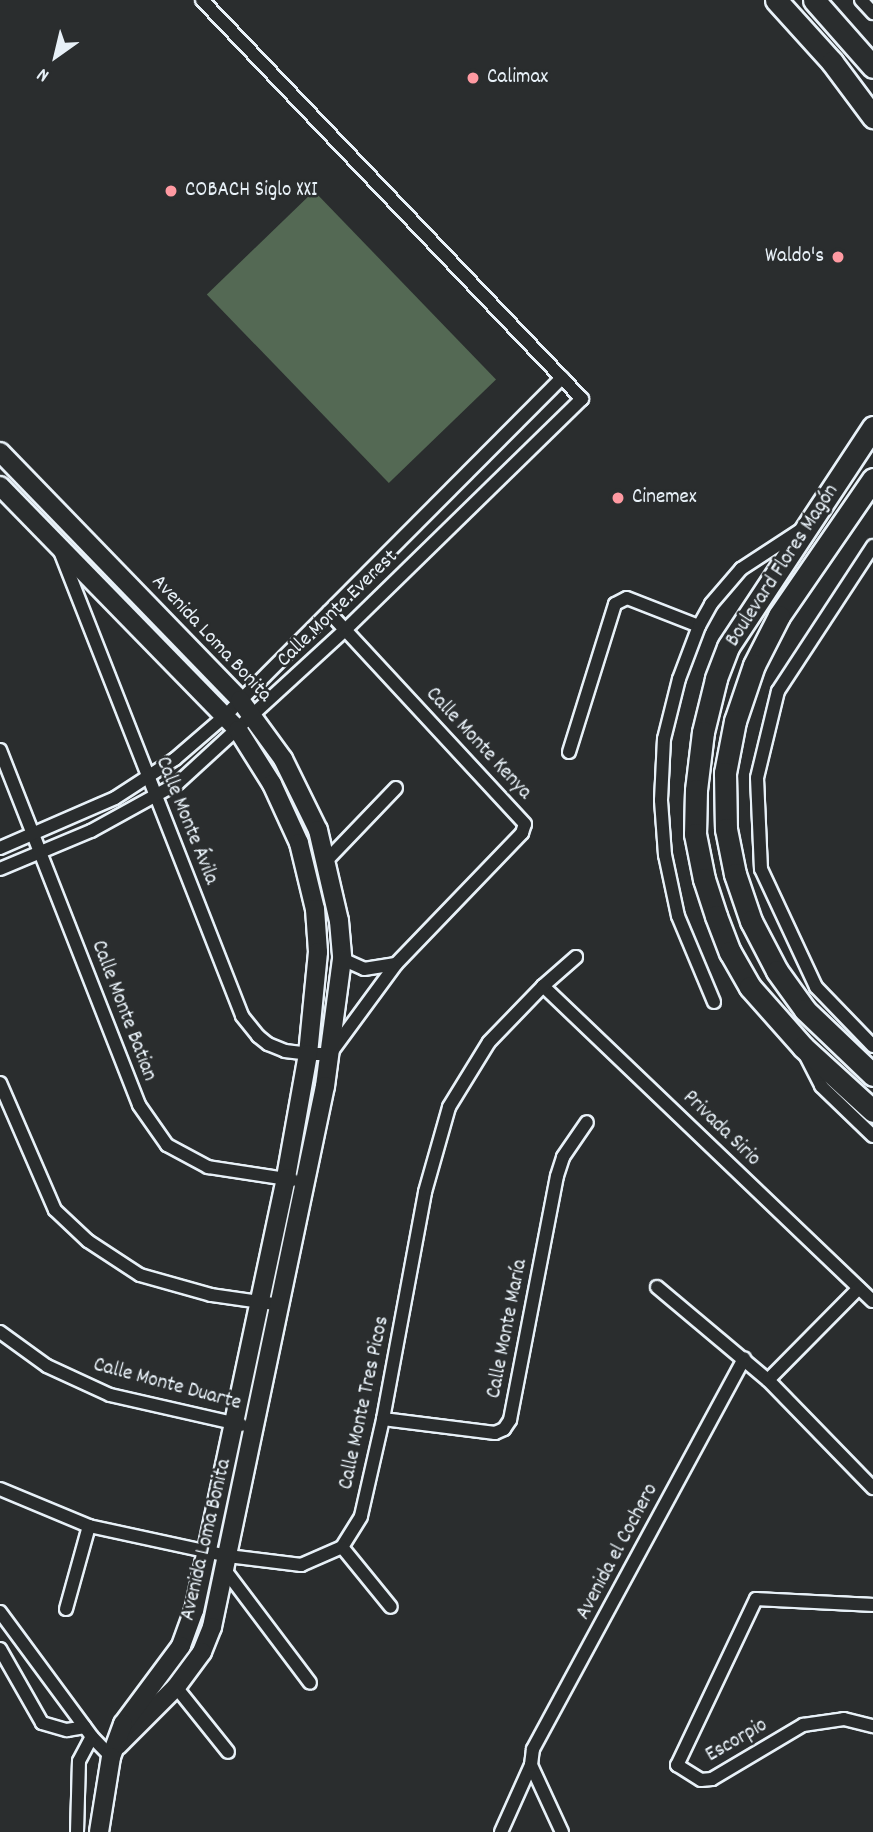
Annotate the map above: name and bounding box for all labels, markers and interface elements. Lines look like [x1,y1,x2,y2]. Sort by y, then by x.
north arrow [21,21,91,91]
text: N [33,60,55,88]
place label: Calimax [487,65,548,91]
marker: Calimax [465,70,481,86]
place label: COBACH Siglo XXI [185,178,318,204]
marker: COBACH Siglo XXI [163,183,179,199]
place label: Waldo's [765,244,824,270]
marker: Waldo's [830,249,846,265]
street label: Boulevard Flores Magón [721,480,845,652]
place label: Cinemex [632,485,697,511]
marker: Cinemex [610,490,626,506]
street label: Calle Monte Everest [272,545,404,673]
street label: Avenida Loma Bonita [146,570,276,708]
street label: Calle Monte Kenya [420,683,536,805]
street label: Calle Monte Ávila [149,753,223,889]
street label: Calle Monte Batian [85,937,161,1085]
street label: Privada Sirio [677,1086,765,1172]
street label: Calle Monte María [482,1257,534,1401]
street label: Calle Monte Tres Picos [334,1314,396,1492]
street label: Calle Monte Duarte [90,1353,244,1417]
street label: Avenida Loma Bonita [176,1457,238,1623]
street label: Avenida el Cochero [571,1480,665,1624]
street label: Escorpio [702,1713,772,1769]

